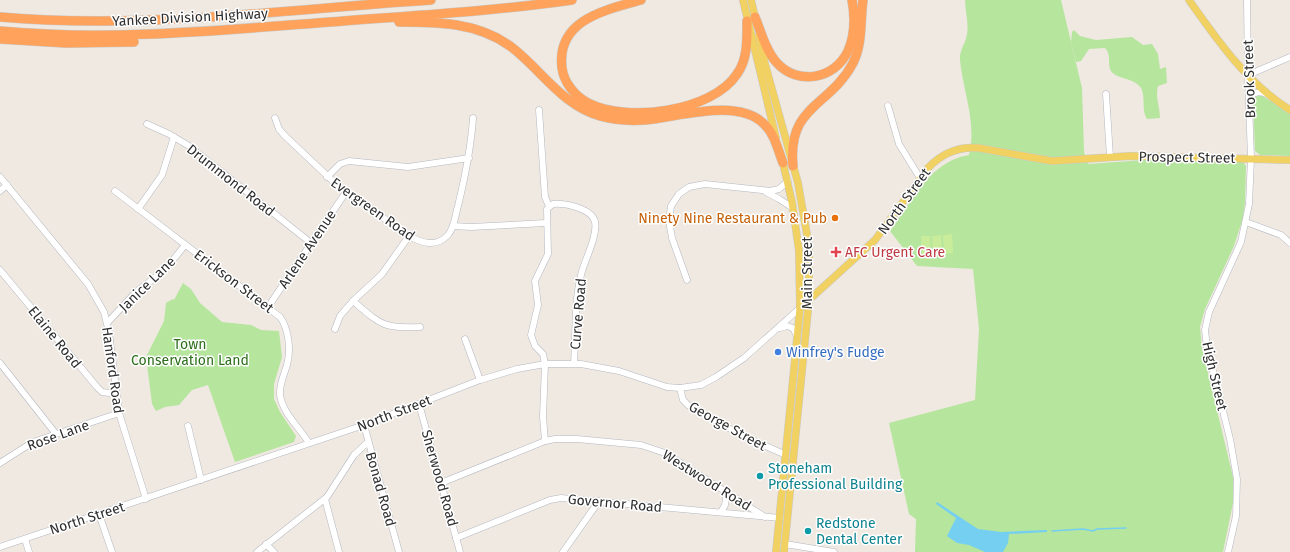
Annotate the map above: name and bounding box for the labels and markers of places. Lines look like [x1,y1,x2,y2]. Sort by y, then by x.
place label: Ninety Nine Restaurant & Pub [638,210,827,227]
marker: Ninety Nine Restaurant & Pub [830,213,840,223]
place label: AFC Urgent Care [845,244,945,261]
marker: AFC Urgent Care [830,246,842,258]
place label: Winfrey's Fudge [786,344,885,361]
marker: Winfrey's Fudge [773,347,783,357]
place label: Stoneham Professional Building [768,460,903,493]
marker: Stoneham Professional Building [755,471,765,481]
place label: Redstone Dental Center [816,515,903,548]
marker: Redstone Dental Center [803,526,813,536]

